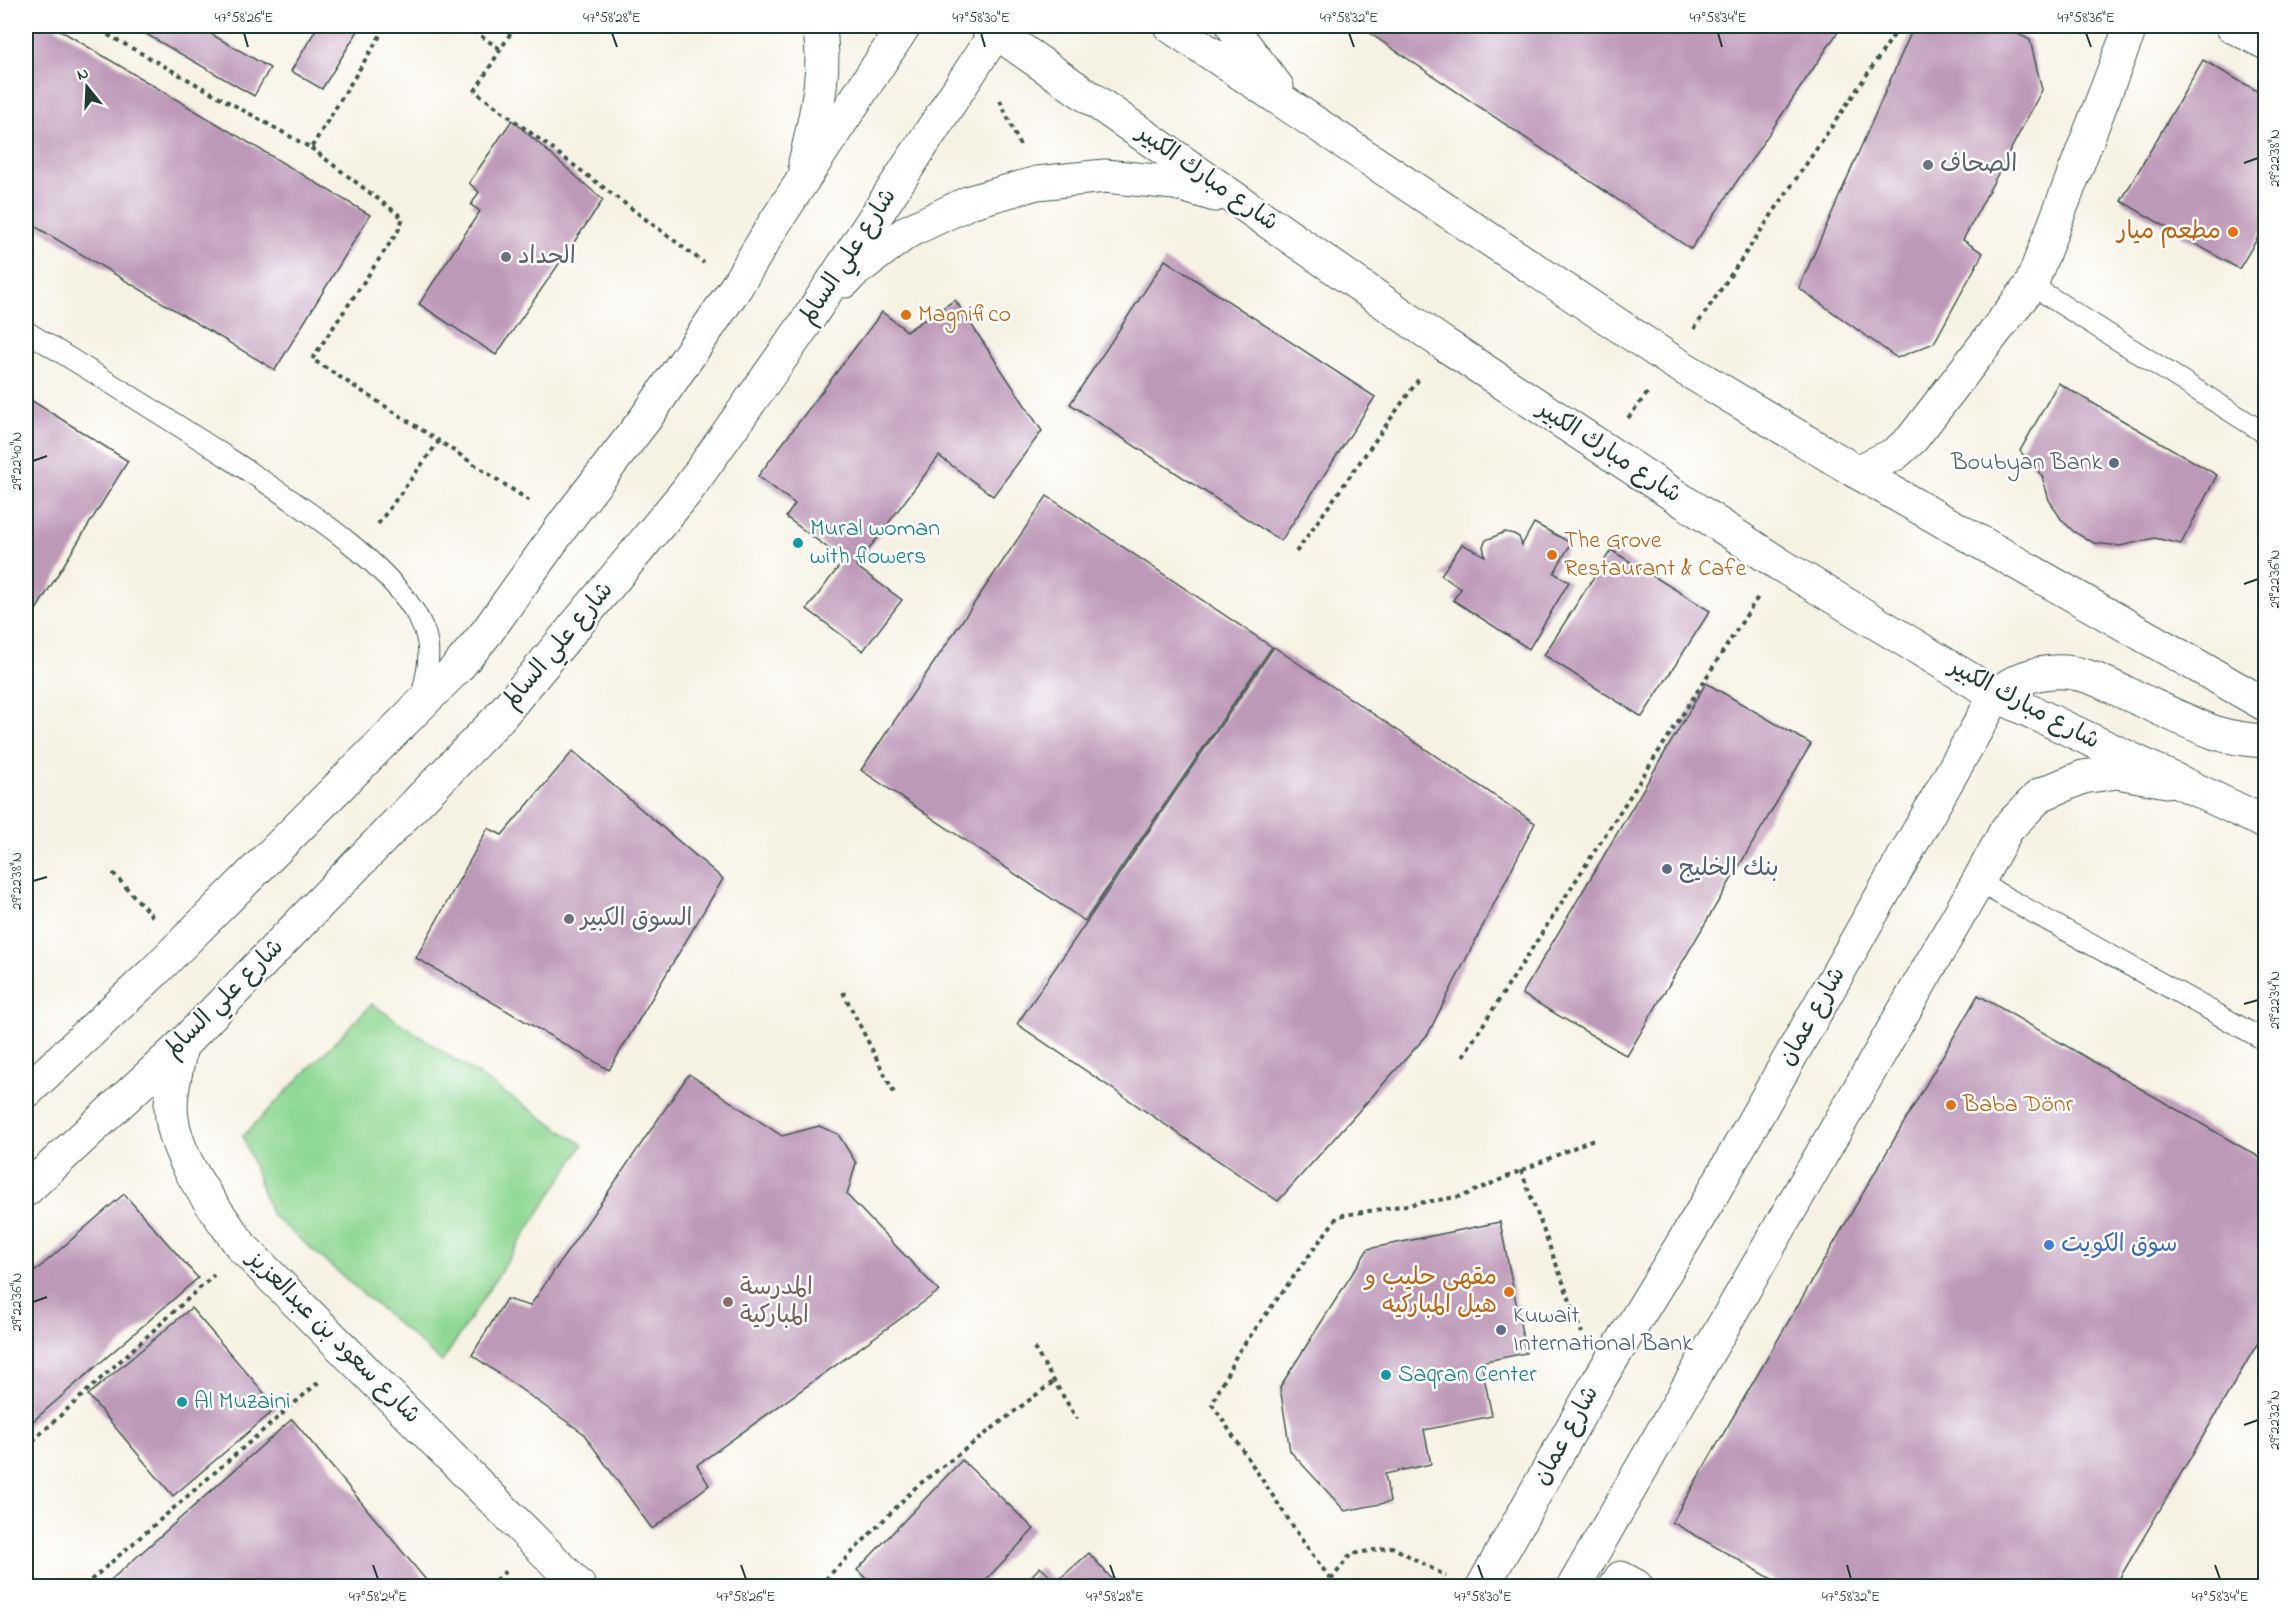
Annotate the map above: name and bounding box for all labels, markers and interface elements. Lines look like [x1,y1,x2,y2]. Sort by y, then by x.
text: 47°58'26"E [215,7,273,29]
text: 47°58'28"E [583,7,641,29]
text: 47°58'30"E [952,7,1010,29]
text: 47°58'32"E [1320,7,1378,29]
text: 47°58'34"E [1689,7,1747,29]
text: 47°58'36"E [2057,7,2115,29]
north arrow [57,57,117,117]
text: N [74,61,92,88]
street label: شارع مبارك الكبير [1127,116,1285,241]
text: 29°22'38"N [2264,129,2286,187]
place label: الصحاف [1940,148,2017,183]
marker: الصحاف [1921,158,1935,172]
street label: شارع علي السالم [792,182,907,333]
place label: مطعم ميار [2115,215,2221,250]
marker: مطعم ميار [2226,225,2240,239]
place label: الحداد [518,240,576,275]
marker: الحداد [499,250,513,264]
place label: Magnifico [918,298,1011,333]
marker: Magnifico [899,308,913,322]
street label: شارع مبارك الكبير [1528,392,1688,513]
text: 29°22'40"N [6,432,28,490]
place label: Boubyan Bank [1950,446,2102,482]
marker: Boubyan Bank [2107,456,2121,470]
place label: Mural woman with flowers [810,512,940,575]
place label: The Grove Restaurant & Cafe [1564,524,1746,587]
marker: Mural woman with flowers [791,536,805,550]
marker: The Grove Restaurant & Cafe [1545,548,1559,562]
text: 29°22'36"N [2264,550,2286,608]
street label: شارع علي السالم [495,575,623,718]
street label: شارع مبارك الكبير [1941,650,2105,759]
text: 29°22'38"N [6,852,28,910]
place label: بنك الخليج [1679,852,1779,887]
marker: بنك الخليج [1660,862,1674,876]
place label: السوق الكبير [579,902,692,937]
marker: السوق الكبير [562,912,576,926]
street label: شارع علي السالم [157,931,293,1067]
street label: شارع عمان [1771,961,1855,1073]
text: 29°22'34"N [2264,971,2286,1029]
place label: Baba Dönr [1962,1088,2074,1123]
marker: Baba Dönr [1944,1098,1958,1112]
place label: سوق الكويت [2061,1228,2178,1263]
marker: سوق الكويت [2042,1238,2056,1252]
street label: شارع سعود بن عبدالعزيز [237,1242,428,1433]
place label: مقهى حليب و هيل المباركيه [1363,1261,1497,1324]
place label: المدرسة المباركية [740,1271,813,1334]
text: 29°22'36"N [6,1273,28,1331]
marker: مقهى حليب و هيل المباركيه [1502,1285,1516,1299]
marker: المدرسة المباركية [721,1295,735,1309]
place label: Kuwait International Bank [1513,1299,1693,1362]
marker: Kuwait International Bank [1494,1323,1508,1337]
place label: Saqran Center [1398,1358,1537,1393]
marker: Saqran Center [1379,1368,1393,1382]
street label: شارع عمان [1525,1380,1609,1492]
place label: Al Muzaini [194,1385,291,1420]
text: 29°22'32"N [2264,1390,2286,1450]
marker: Al Muzaini [175,1395,189,1409]
text: 47°58'24"E [349,1586,407,1608]
text: 47°58'26"E [717,1586,775,1608]
text: 47°58'28"E [1086,1586,1144,1608]
text: 47°58'30"E [1454,1586,1512,1608]
text: 47°58'32"E [1822,1586,1880,1608]
text: 47°58'34"E [2191,1586,2249,1608]

